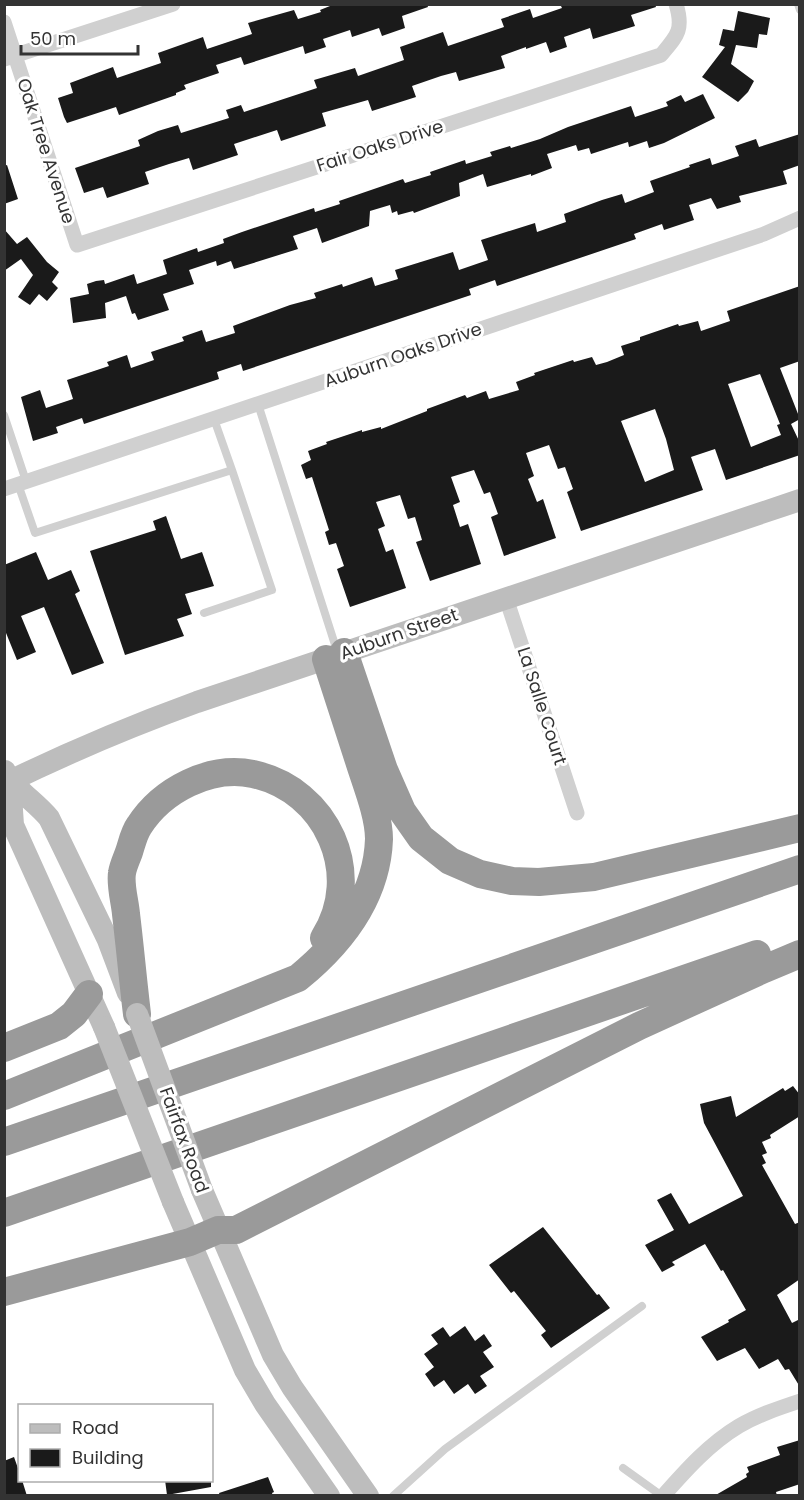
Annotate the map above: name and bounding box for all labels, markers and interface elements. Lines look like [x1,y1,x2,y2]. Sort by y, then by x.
scale bar [21,18,138,56]
text: 50 m [30,26,76,51]
street label: Oak Tree Avenue [11,75,82,227]
street label: Fair Oaks Drive [313,113,447,178]
street label: Auburn Oaks Drive [321,316,485,393]
street label: Auburn Street [337,602,461,665]
street label: La Salle Court [512,644,573,768]
street label: Fairfax Road [154,1084,215,1196]
legend [18,1404,213,1482]
text: Road [72,1415,119,1440]
text: Building [72,1445,144,1470]

